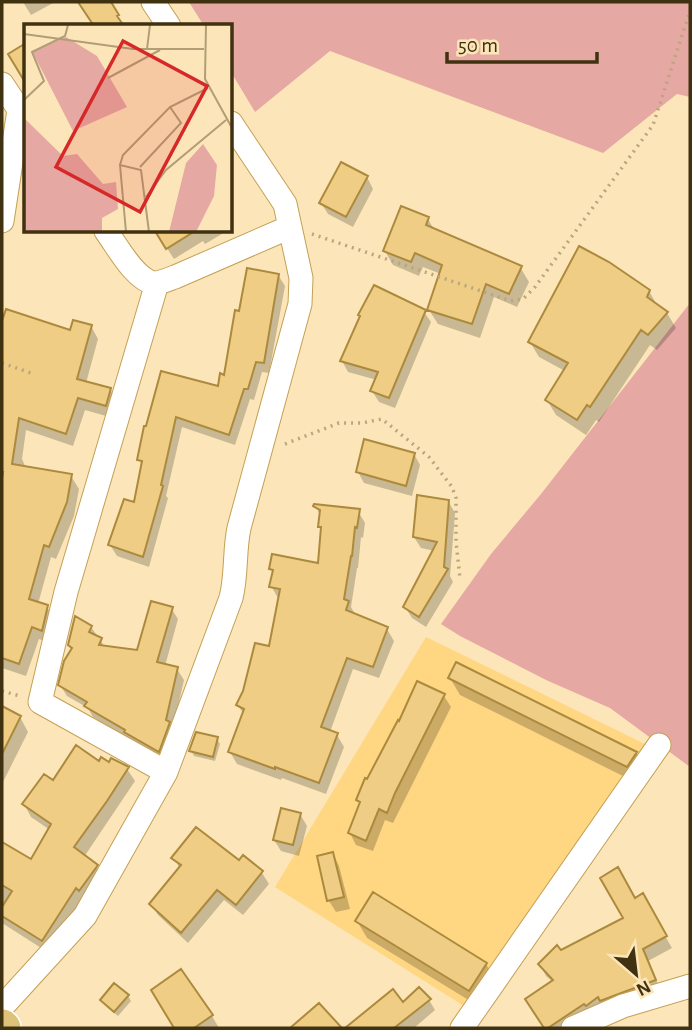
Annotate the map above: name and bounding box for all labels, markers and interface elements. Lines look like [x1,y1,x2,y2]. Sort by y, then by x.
scale bar [447,21,598,65]
inset map [24,24,233,233]
text: 50 m [458,35,498,56]
north arrow [601,939,671,1009]
text: N [633,976,654,999]

